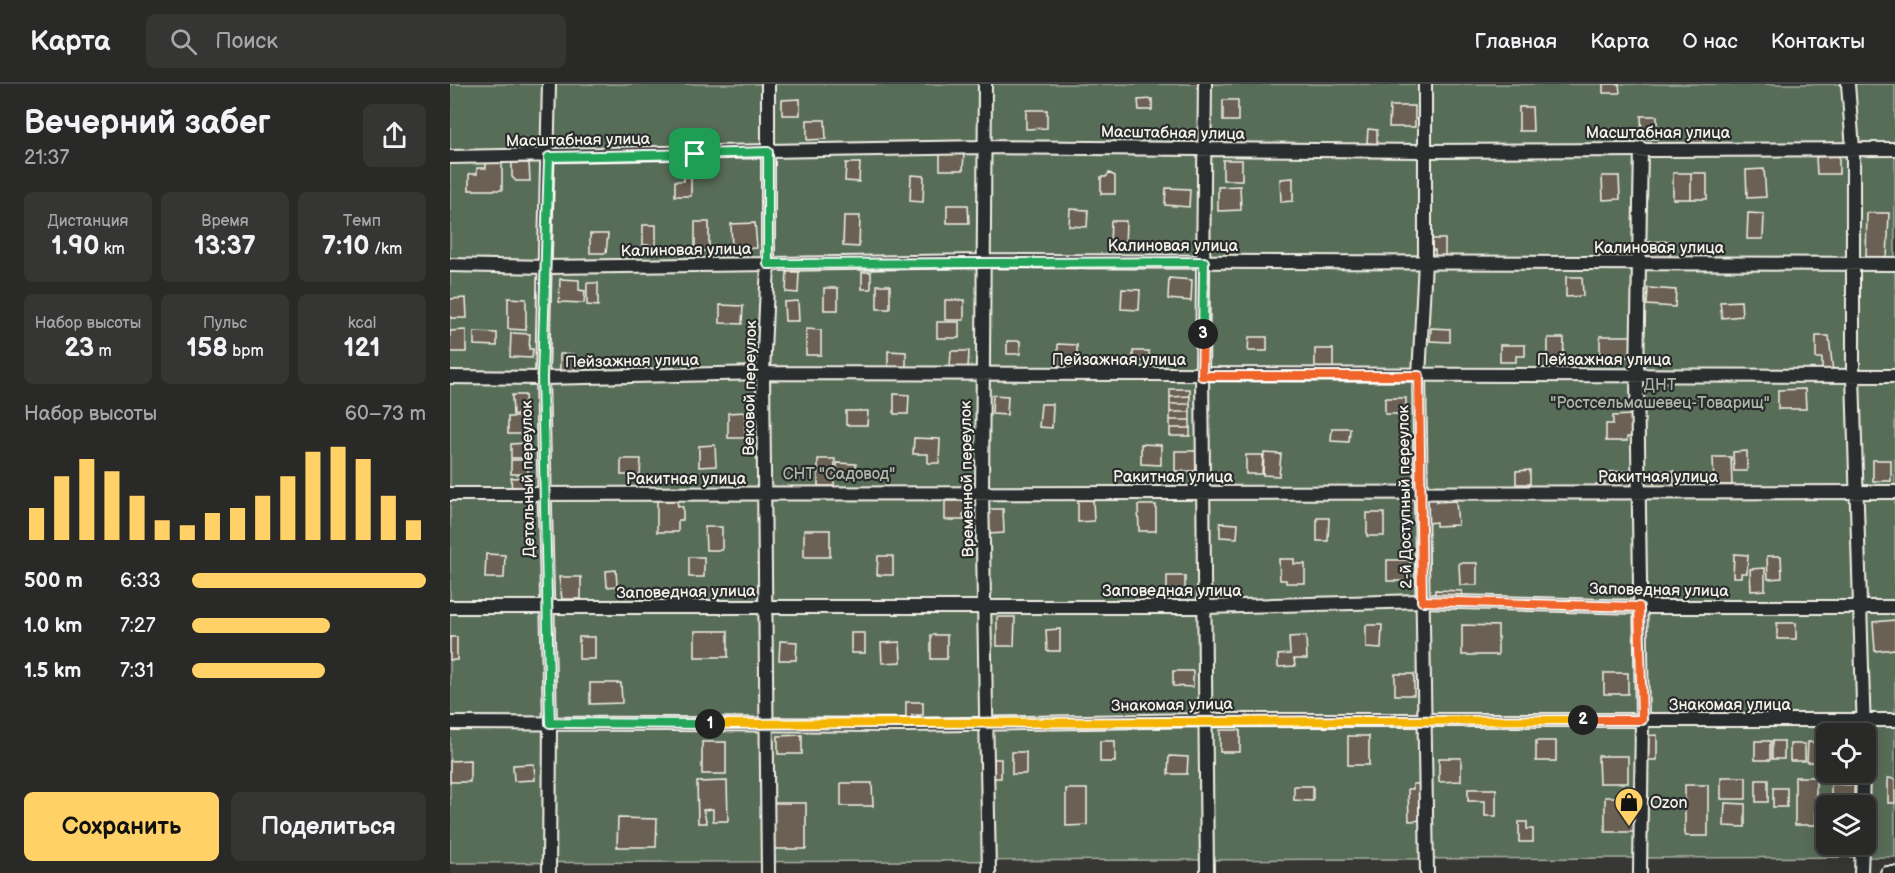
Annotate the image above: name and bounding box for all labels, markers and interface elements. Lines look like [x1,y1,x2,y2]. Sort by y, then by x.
search box [146,14,566,68]
text: Карта [30,25,110,58]
icon: search [167,25,200,58]
text: Поиск [215,28,278,55]
text: Главная [1474,29,1557,54]
text: Карта [1590,29,1649,54]
text: О нас [1682,29,1738,54]
text: Контакты [1771,29,1865,54]
text: Вечерний забег [24,103,271,143]
button: share [363,104,426,167]
street label: Масштабная улица [1101,123,1246,144]
street label: Масштабная улица [1586,124,1731,143]
pin [669,128,720,179]
street label: Масштабная улица [506,130,651,151]
icon: arrive [678,137,711,170]
text: 21:37 [24,146,69,170]
text: Дистанция [48,212,128,231]
text: Время [201,212,249,231]
text: Темп [343,212,381,231]
text: 1.90 [51,231,99,262]
text: 13:37 [194,231,256,262]
text: 7:10 [322,231,370,262]
street label: Калиновая улица [1108,237,1239,256]
street label: Калиновая улица [1594,239,1725,258]
text: km [99,240,125,259]
text: /km [370,240,402,259]
street label: Калиновая улица [621,240,752,261]
text: Набор высоты [35,314,141,333]
text: Пульс [203,314,247,333]
text: kcal [348,314,376,333]
pin: 3 [1188,319,1218,349]
street label: Вековой переулок [740,320,761,456]
text: 3 [1198,324,1208,343]
text: 23 [64,333,94,364]
text: 158 [186,333,228,364]
text: 121 [344,333,380,364]
text: m [94,342,112,361]
text: bpm [228,342,264,361]
street label: Пейзажная улица [565,351,700,372]
street label: Пейзажная улица [1052,351,1187,370]
street label: Пейзажная улица [1537,351,1672,370]
park label: ДНТ "Ростсельмашевец-Товарищ" [1550,376,1770,413]
street label: Детальный переулок [518,400,539,558]
street label: Временной переулок [957,400,978,558]
text: Набор высоты [24,402,157,426]
text: 60–73 m [345,402,426,426]
street label: 2-й Доступный переулок [1394,404,1417,589]
park label: СНТ "Садовод" [783,465,895,484]
street label: Ракитная улица [1113,468,1234,487]
street label: Ракитная улица [1598,468,1719,487]
street label: Ракитная улица [626,470,747,489]
text: 500 m [24,569,83,593]
text: 6:33 [120,569,161,593]
street label: Заповедная улица [1589,580,1729,601]
street label: Заповедная улица [616,582,756,603]
street label: Заповедная улица [1102,582,1242,601]
text: 1.0 km [24,614,82,638]
text: 7:27 [120,614,155,638]
text: 1.5 km [24,659,81,683]
text: 7:31 [120,659,154,683]
street label: Знакомая улица [1111,695,1234,716]
street label: Знакомая улица [1669,696,1792,715]
pin: 2 [1568,705,1598,735]
pin: 1 [695,709,725,739]
text: 2 [1578,710,1588,729]
text: 1 [707,714,713,733]
map controls [1816,723,1876,855]
button: locate [1816,723,1876,783]
shop icon: Ozon [1613,786,1645,828]
button: Сохранить [24,792,219,861]
button: Поделиться [231,792,426,861]
place label: Ozon [1650,794,1688,813]
button: layers [1816,795,1876,855]

